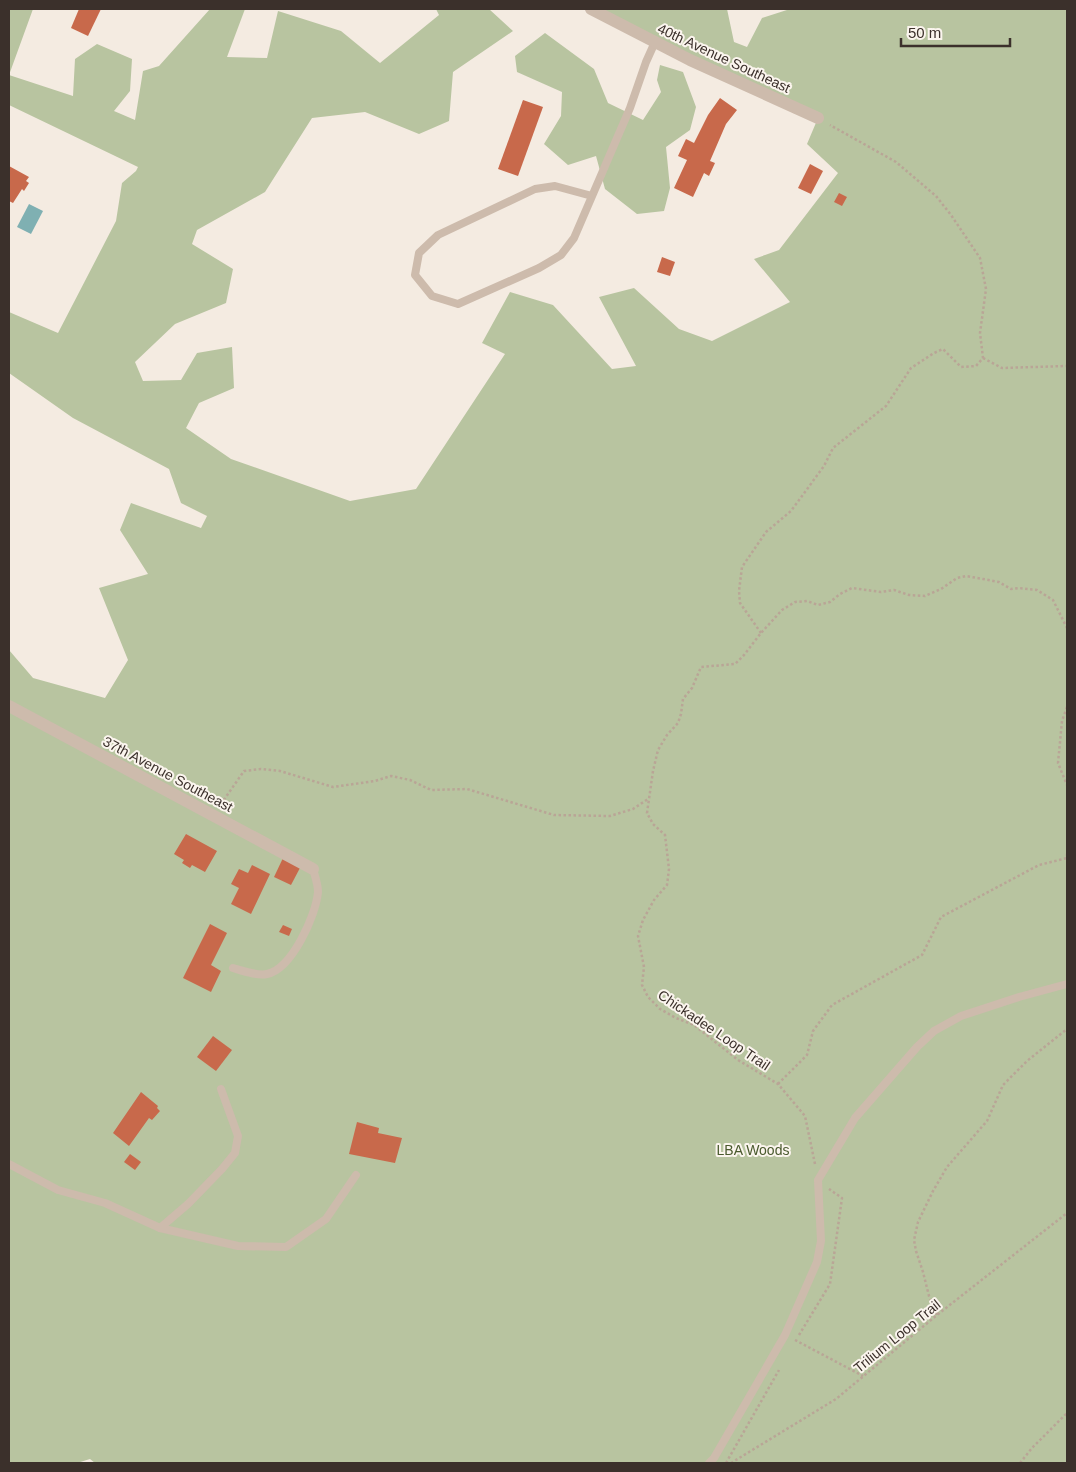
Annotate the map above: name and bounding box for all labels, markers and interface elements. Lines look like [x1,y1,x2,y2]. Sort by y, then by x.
scale bar [901,15,1010,47]
street label: 40th Avenue Southeast [655,20,793,96]
text: 50 m [908,24,941,41]
street label: 37th Avenue Southeast [100,733,236,815]
street label: Chickadee Loop Trail [655,987,773,1073]
park label: LBA Woods [717,1142,789,1158]
street label: Trilium Loop Trail [850,1296,944,1376]

